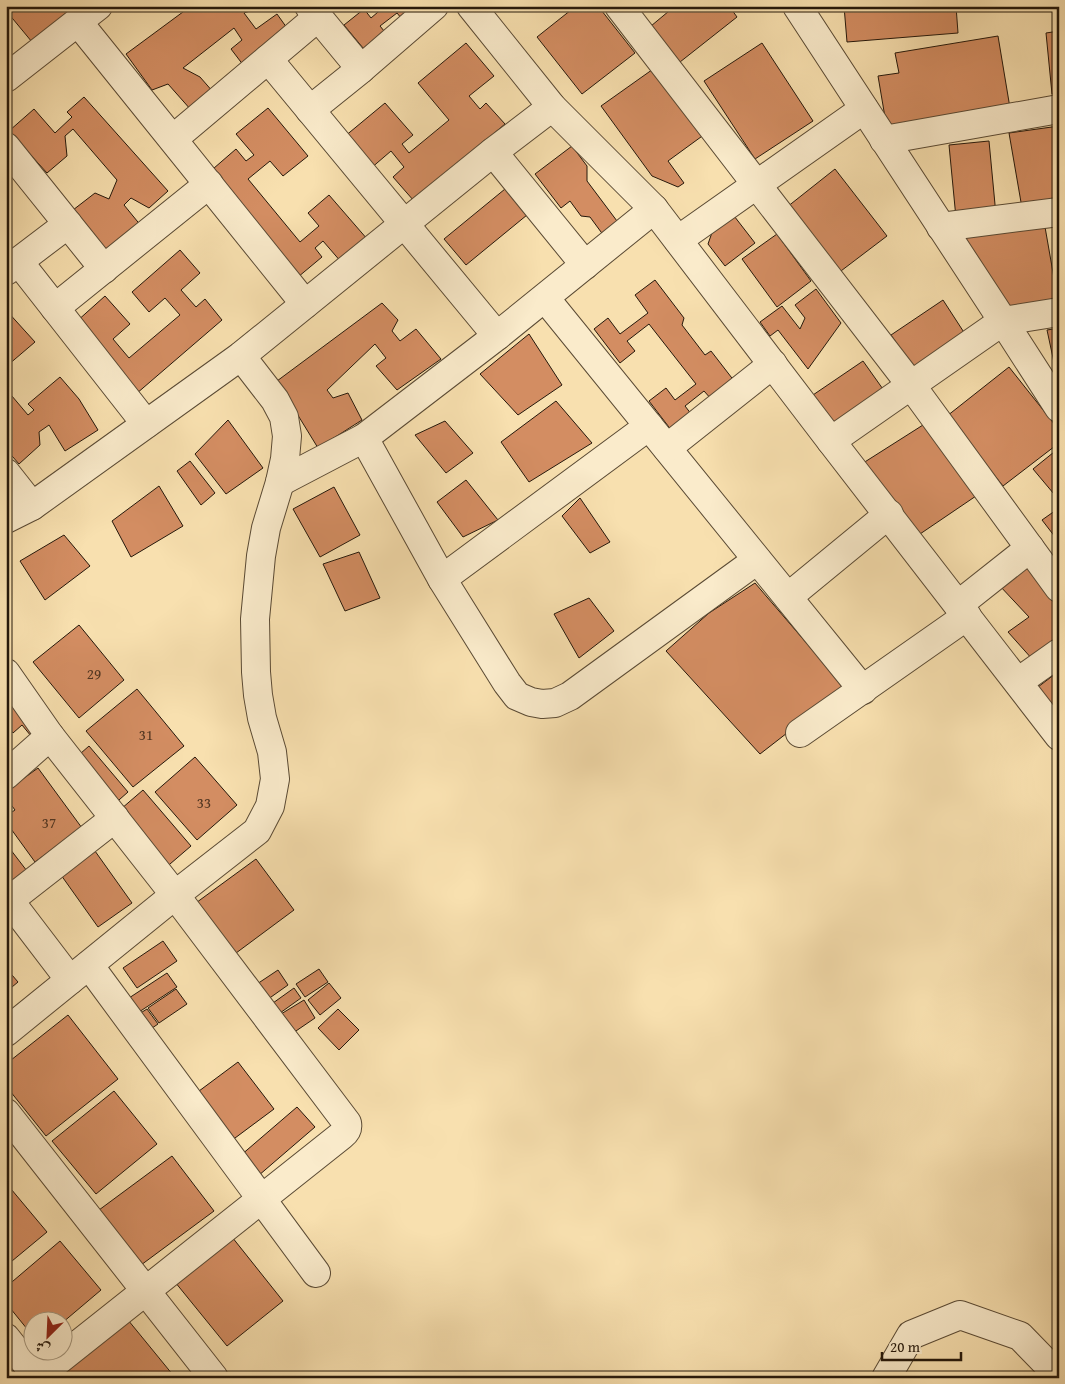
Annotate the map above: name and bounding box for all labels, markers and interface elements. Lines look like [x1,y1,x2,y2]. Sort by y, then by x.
house number: 29 [87,663,101,684]
house number: 31 [139,724,153,745]
house number: 33 [197,792,211,813]
house number: 37 [42,812,56,833]
north arrow [22,1312,72,1362]
scale bar [882,1329,961,1361]
text: ش [32,1336,53,1360]
text: 20 m [890,1336,921,1357]

